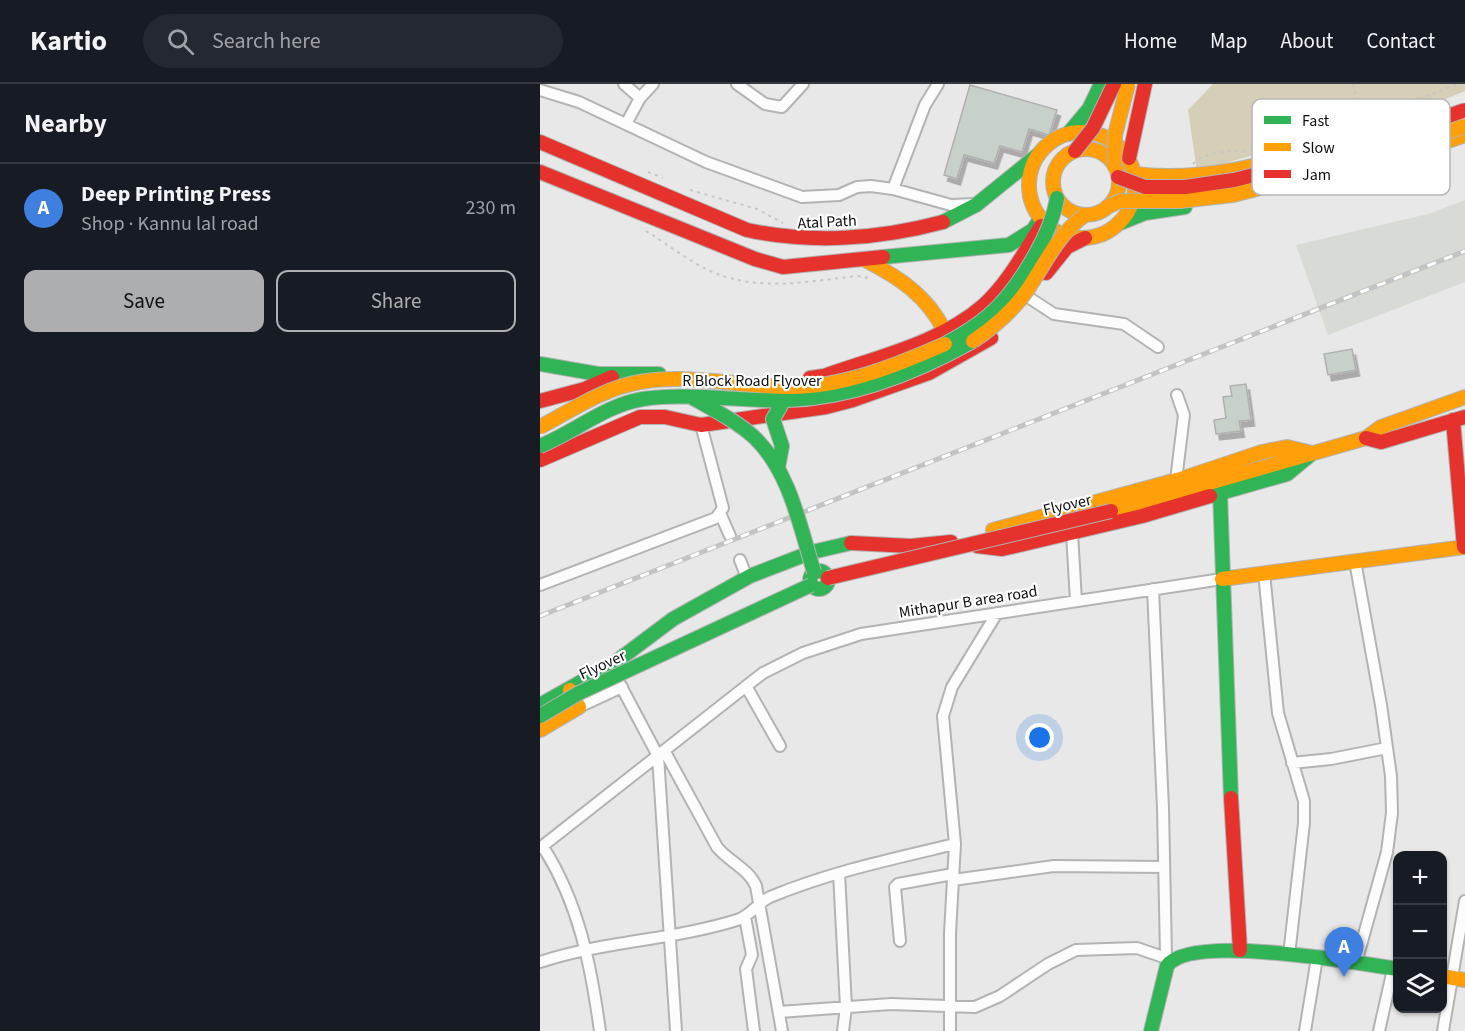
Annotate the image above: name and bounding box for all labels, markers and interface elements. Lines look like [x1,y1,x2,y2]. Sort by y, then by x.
search box [143,14,563,68]
text: Kartio [30,21,107,61]
icon: search [164,25,197,58]
text: Search here [212,25,321,57]
text: Home [1124,26,1177,56]
text: Map [1210,26,1248,56]
text: About [1281,26,1333,56]
text: Contact [1366,26,1435,56]
legend [1252,99,1450,195]
text: Nearby [24,105,107,142]
text: Fast [1302,110,1330,132]
text: Slow [1302,137,1335,159]
text: Jam [1302,164,1331,186]
text: Deep Printing Press [81,178,271,210]
text: A [38,194,49,222]
text: 230 m [466,194,516,222]
street label: Atal Path [797,209,857,235]
text: Shop · Kannu lal road [81,210,259,238]
button: Save [24,270,264,332]
button: Share [276,270,516,332]
street label: R Block Road Flyover [682,370,822,392]
street label: Flyover [1041,489,1094,521]
street label: Mithapur B area road [897,580,1039,624]
street label: Flyover [576,644,630,685]
your location [1025,723,1054,752]
map controls [1393,851,1447,1013]
button: + [1393,851,1447,905]
button: − [1393,905,1447,959]
pin: A [1324,928,1364,977]
button: layers [1393,959,1447,1013]

